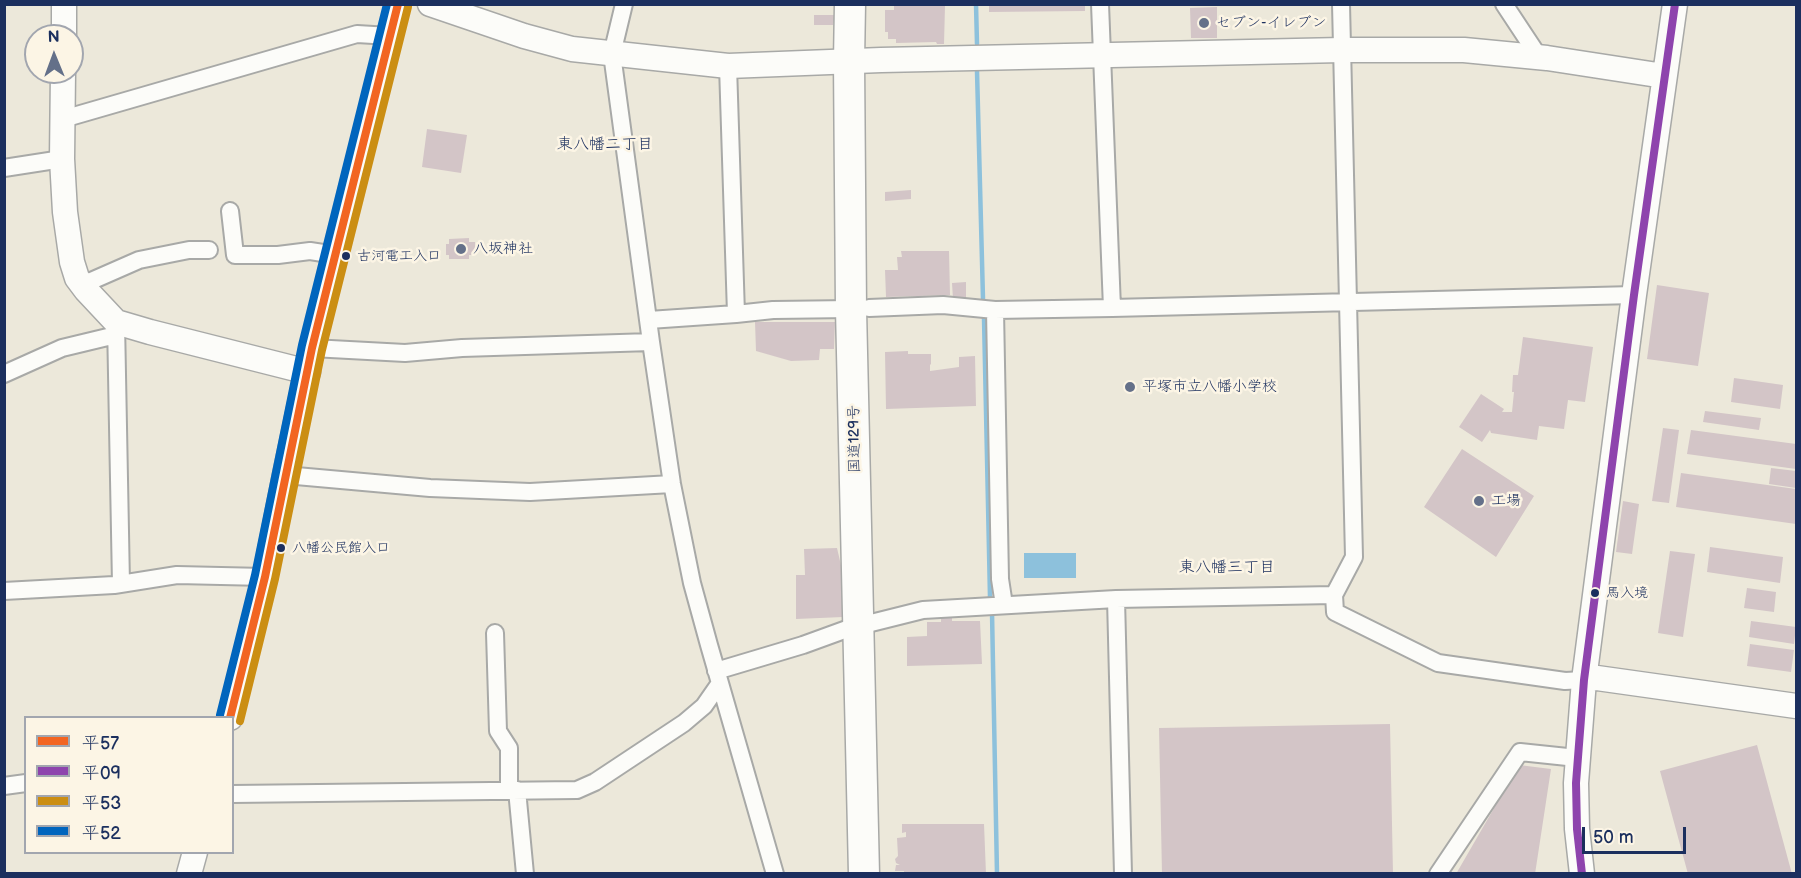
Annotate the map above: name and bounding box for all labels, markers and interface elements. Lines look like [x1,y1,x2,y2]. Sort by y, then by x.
place label: セブン-イレブン [1216,14,1326,32]
marker: セブン-イレブン [1197,16,1211,30]
north arrow [24,24,84,84]
text: N [48,28,60,47]
district label: 東八幡二丁目 [557,135,653,155]
place label: 八坂神社 [473,240,533,258]
marker: 八坂神社 [454,242,468,256]
place label: 古河電工入口 [357,248,441,264]
marker: 古河電工入口 [340,250,352,262]
place label: 平塚市立八幡小学校 [1142,378,1277,396]
marker: 平塚市立八幡小学校 [1123,380,1137,394]
street label: 国道129号 [845,405,865,473]
place label: 工場 [1491,492,1521,510]
marker: 工場 [1472,494,1486,508]
place label: 八幡公民館入口 [292,540,390,556]
marker: 八幡公民館入口 [275,542,287,554]
district label: 東八幡三丁目 [1179,558,1275,578]
place label: 馬入境 [1606,585,1648,601]
marker: 馬入境 [1589,587,1601,599]
legend [24,716,234,854]
text: 平57 [82,733,119,754]
text: 平09 [82,763,121,784]
text: 平53 [82,793,121,814]
scale bar [1585,815,1688,853]
text: 平52 [82,823,121,844]
text: 50 m [1593,827,1634,848]

